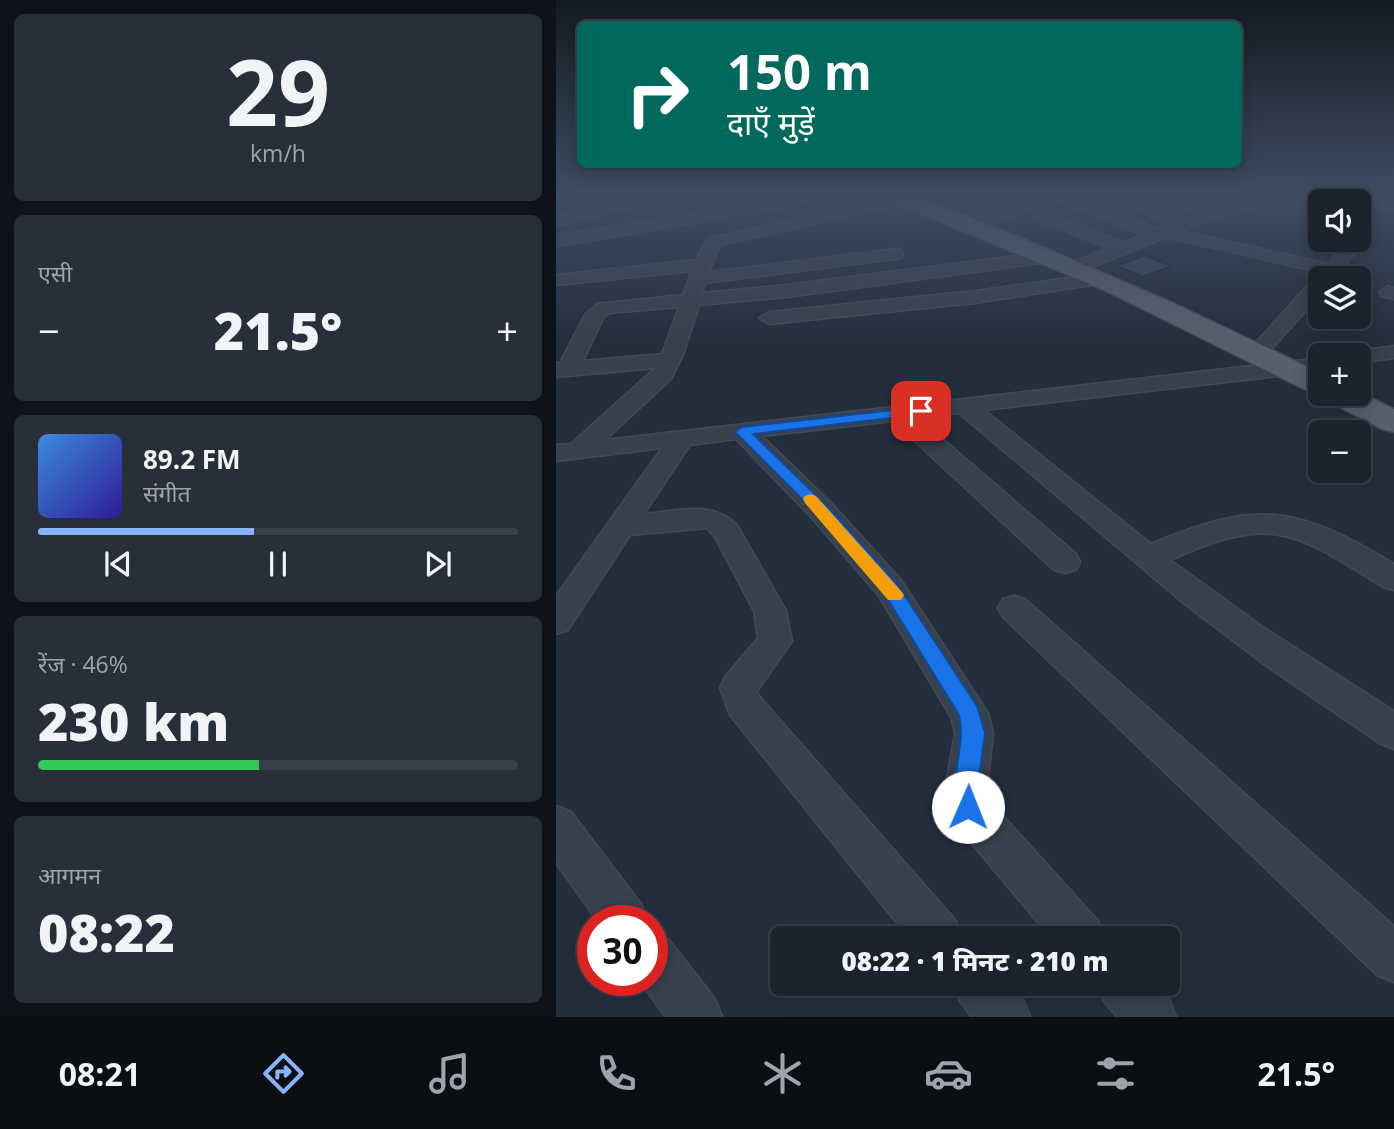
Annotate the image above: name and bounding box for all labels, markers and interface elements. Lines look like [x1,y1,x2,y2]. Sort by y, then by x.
text: 29 [226,29,330,153]
text: 150 m [727,38,872,104]
icon: right [612,49,703,140]
text: दाएँ मुड़ें [727,101,815,144]
text: km/h [250,137,306,169]
map controls [1308,189,1371,483]
button: sound [1308,189,1371,252]
text: एसी [38,257,72,289]
button: layers [1308,266,1371,329]
text: 21.5° [214,294,342,365]
text: − [38,304,60,356]
text: + [496,304,518,356]
button: + [1308,343,1371,406]
pin [891,381,951,441]
icon: arrive [902,392,940,430]
button: − [1308,420,1371,483]
text: 89.2 FM [143,441,241,477]
text: संगीत [143,477,191,509]
icon: previous [99,545,137,583]
icon: pause [259,545,297,583]
icon: next [419,545,457,583]
text: रेंज · 46% [38,648,128,680]
text: 230 km [38,685,229,756]
position arrow [931,770,1005,844]
text: आगमन [38,859,101,891]
text: 08:22 [38,896,175,967]
speed limit sign: 30 [577,905,668,996]
text: 08:22 · 1 मिनट · 210 m [842,943,1108,979]
icon: directions [259,1049,308,1098]
icon: music [425,1049,474,1098]
icon: phone [592,1049,641,1098]
icon: climate [758,1049,807,1098]
icon: car [924,1049,973,1098]
icon: filters [1091,1049,1140,1098]
text: 08:21 [59,1052,141,1095]
text: 21.5° [1257,1052,1335,1095]

